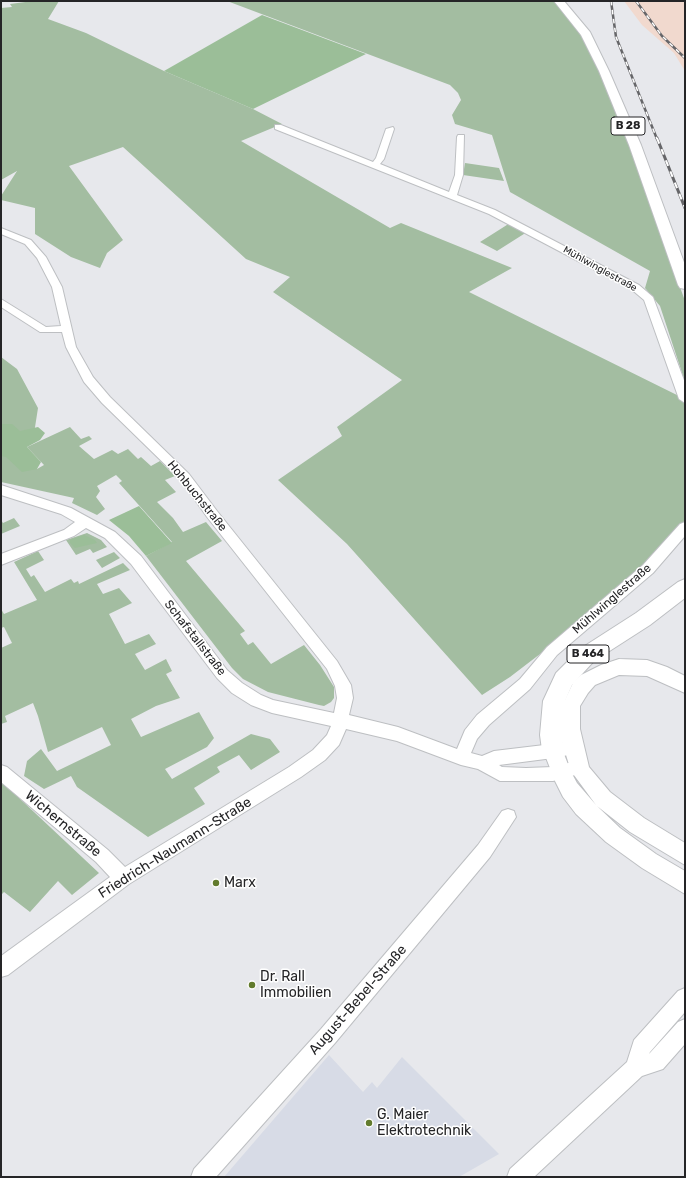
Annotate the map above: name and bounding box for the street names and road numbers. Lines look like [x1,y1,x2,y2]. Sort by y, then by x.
road number: B 28 [611,117,645,135]
street label: Mühlwinglestraße [561,244,639,294]
street label: Hohbuchstraße [164,458,230,534]
street label: Mühlwinglestraße [570,561,654,637]
street label: Schafstallstraße [161,598,229,678]
road number: B 464 [567,645,609,663]
street label: Wichernstraße [22,787,104,861]
street label: Friedrich-Naumann-Straße [95,794,255,902]
street label: August-Bebel-Straße [306,942,410,1058]

